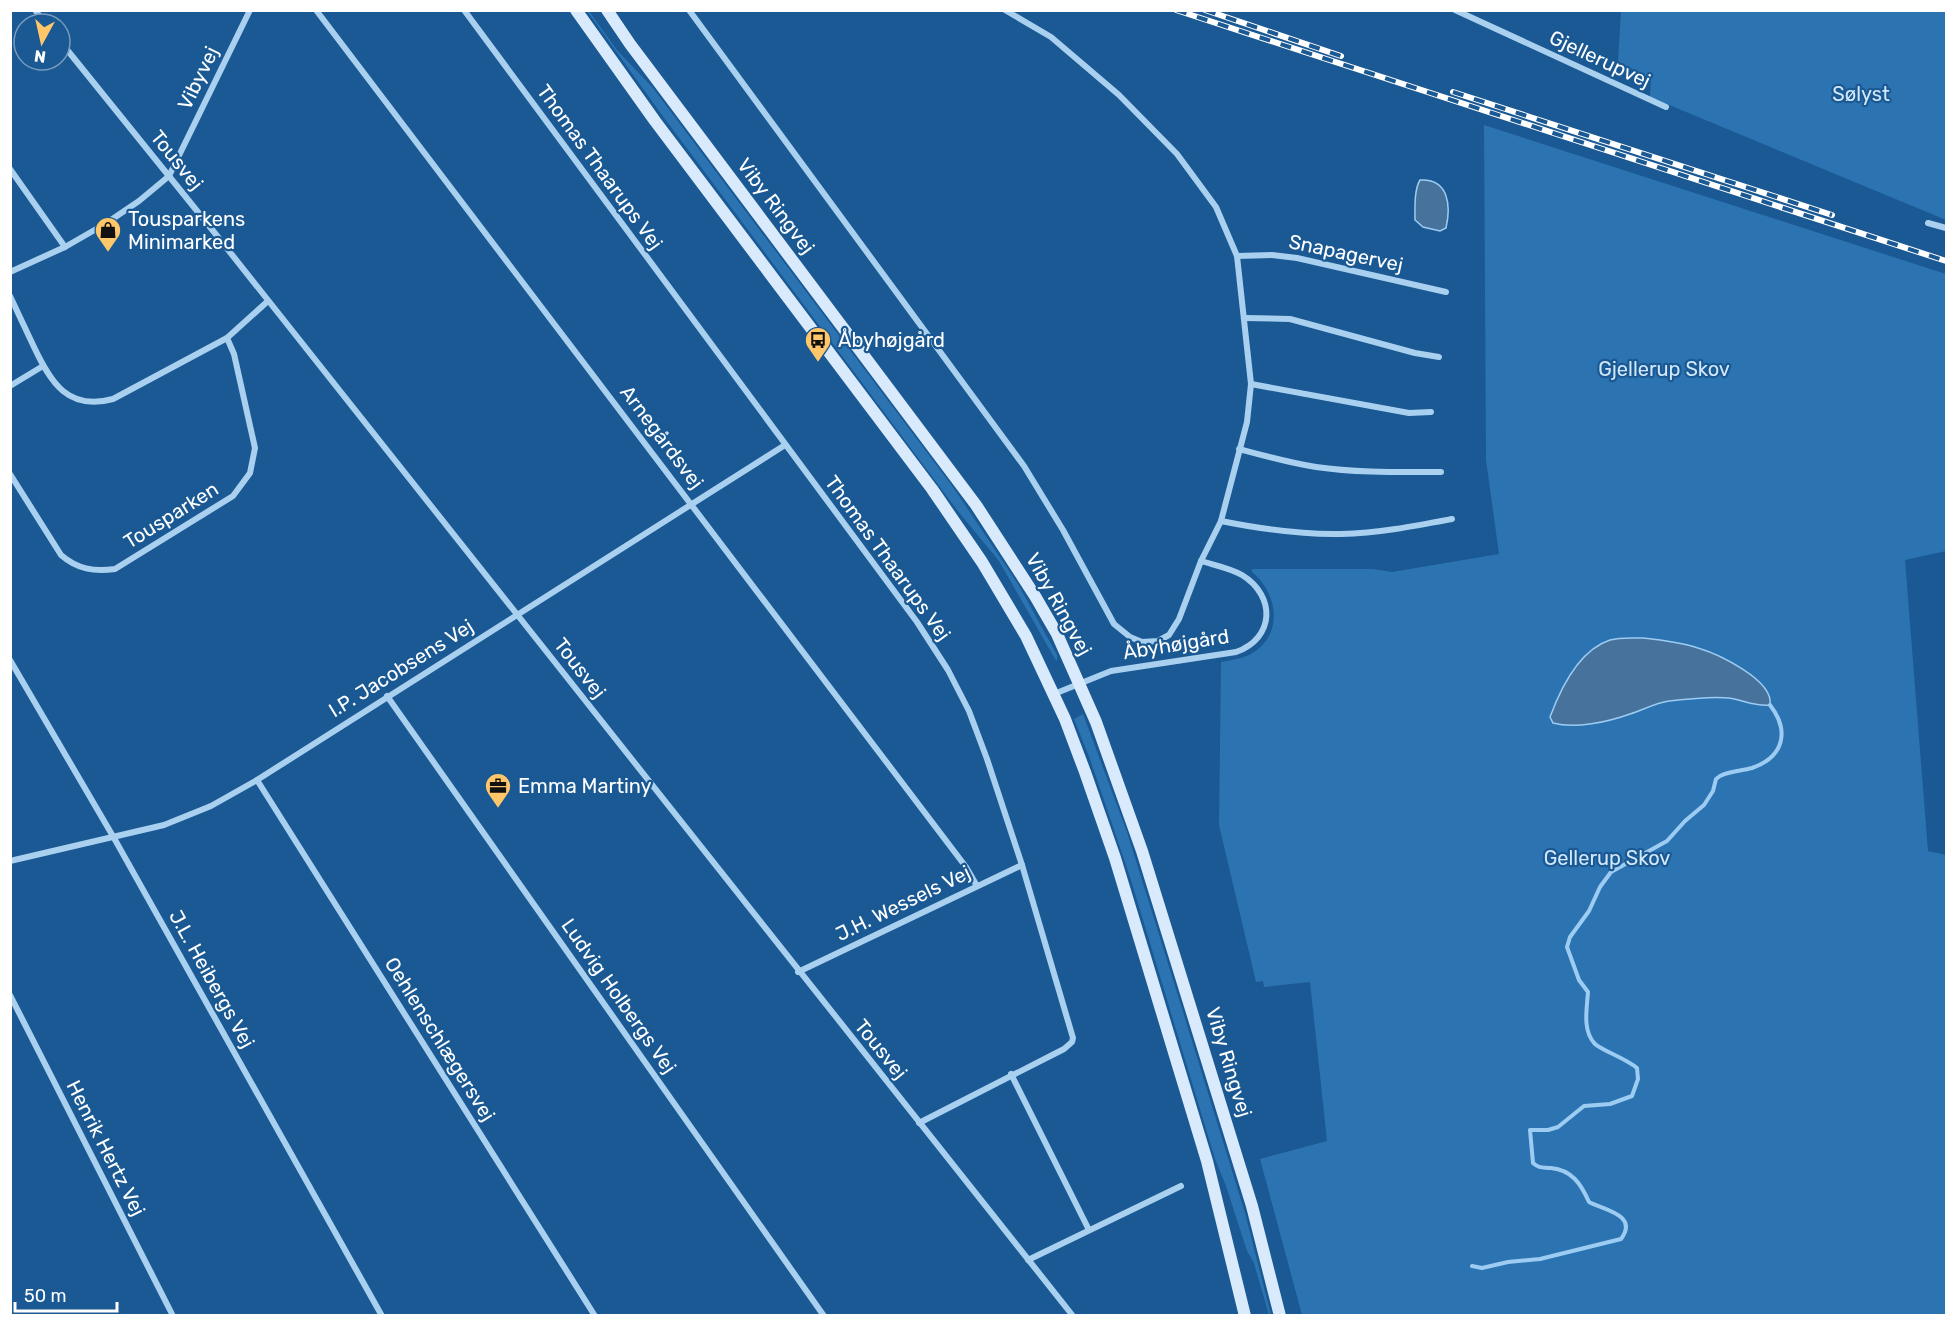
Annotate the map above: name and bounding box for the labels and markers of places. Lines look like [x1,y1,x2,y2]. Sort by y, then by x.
place label: Tousparkens Minimarked [128,207,245,254]
shop icon: Tousparkens Minimarked [93,215,123,253]
bus stop icon: Åbyhøjgård [803,325,833,363]
place label: Åbyhøjgård [838,328,945,352]
office icon: Emma Martiny [483,771,513,809]
place label: Emma Martiny [518,774,652,798]

